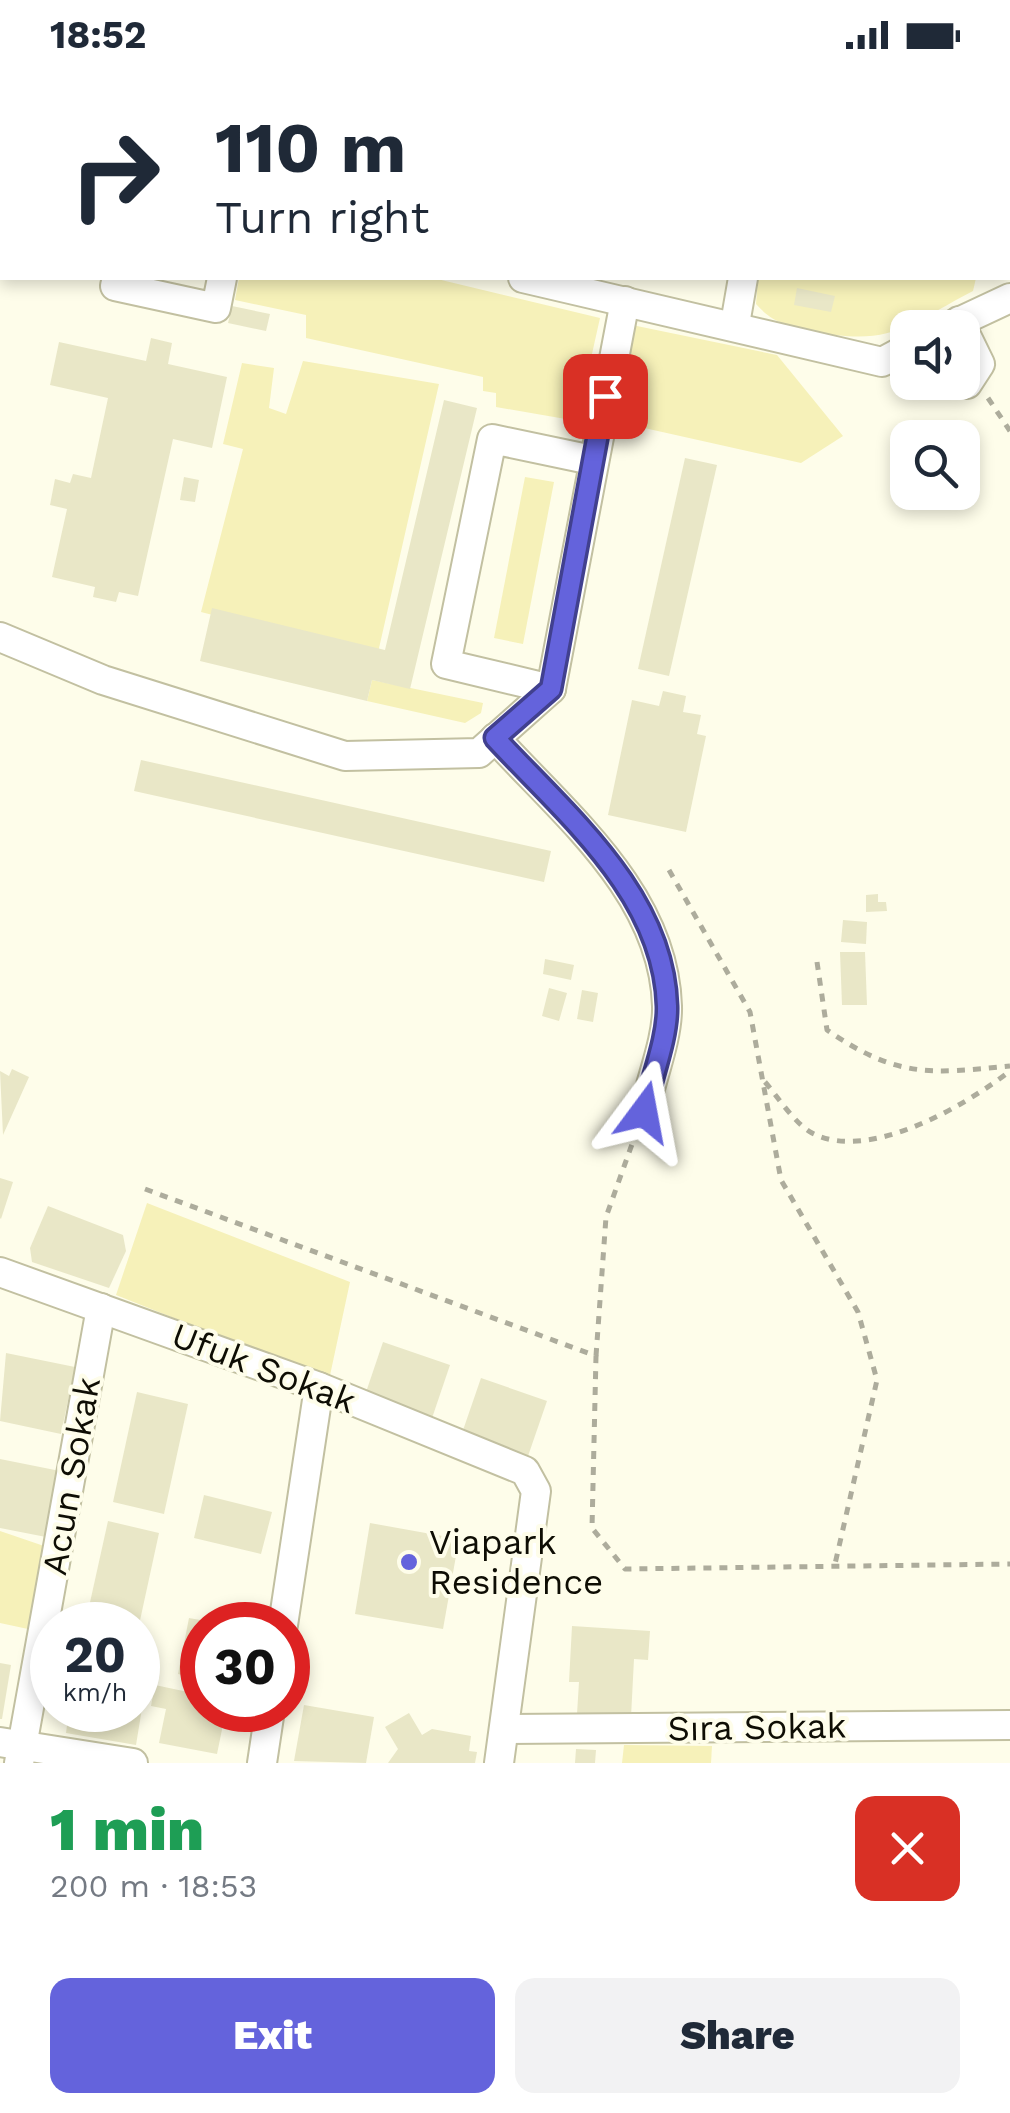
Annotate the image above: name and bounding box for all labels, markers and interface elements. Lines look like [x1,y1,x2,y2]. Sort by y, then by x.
text: 18:52 [50,13,146,57]
text: 110 m [215,107,406,189]
icon: right [50,110,180,240]
text: Turn right [215,191,429,244]
map controls [890,310,980,510]
button: sound [890,310,980,400]
pin [563,354,648,439]
icon: arrive [578,369,633,424]
button: search [890,420,980,510]
position arrow [592,1060,696,1164]
street label: Ufuk Sokak [166,1314,362,1422]
street label: Acun Sokak [33,1374,109,1578]
place label: Viapark Residence [429,1521,603,1603]
marker: Viapark Residence [398,1551,420,1573]
speed limit sign: 30 [180,1602,310,1732]
text: 20 [64,1625,126,1684]
text: km/h [63,1678,127,1707]
street label: Sıra Sokak [667,1704,847,1750]
text: 1 min [50,1794,204,1865]
button: close [855,1796,960,1901]
text: 200 m · 18:53 [50,1867,257,1905]
button: Exit [50,1978,495,2093]
button: Share [515,1978,960,2093]

